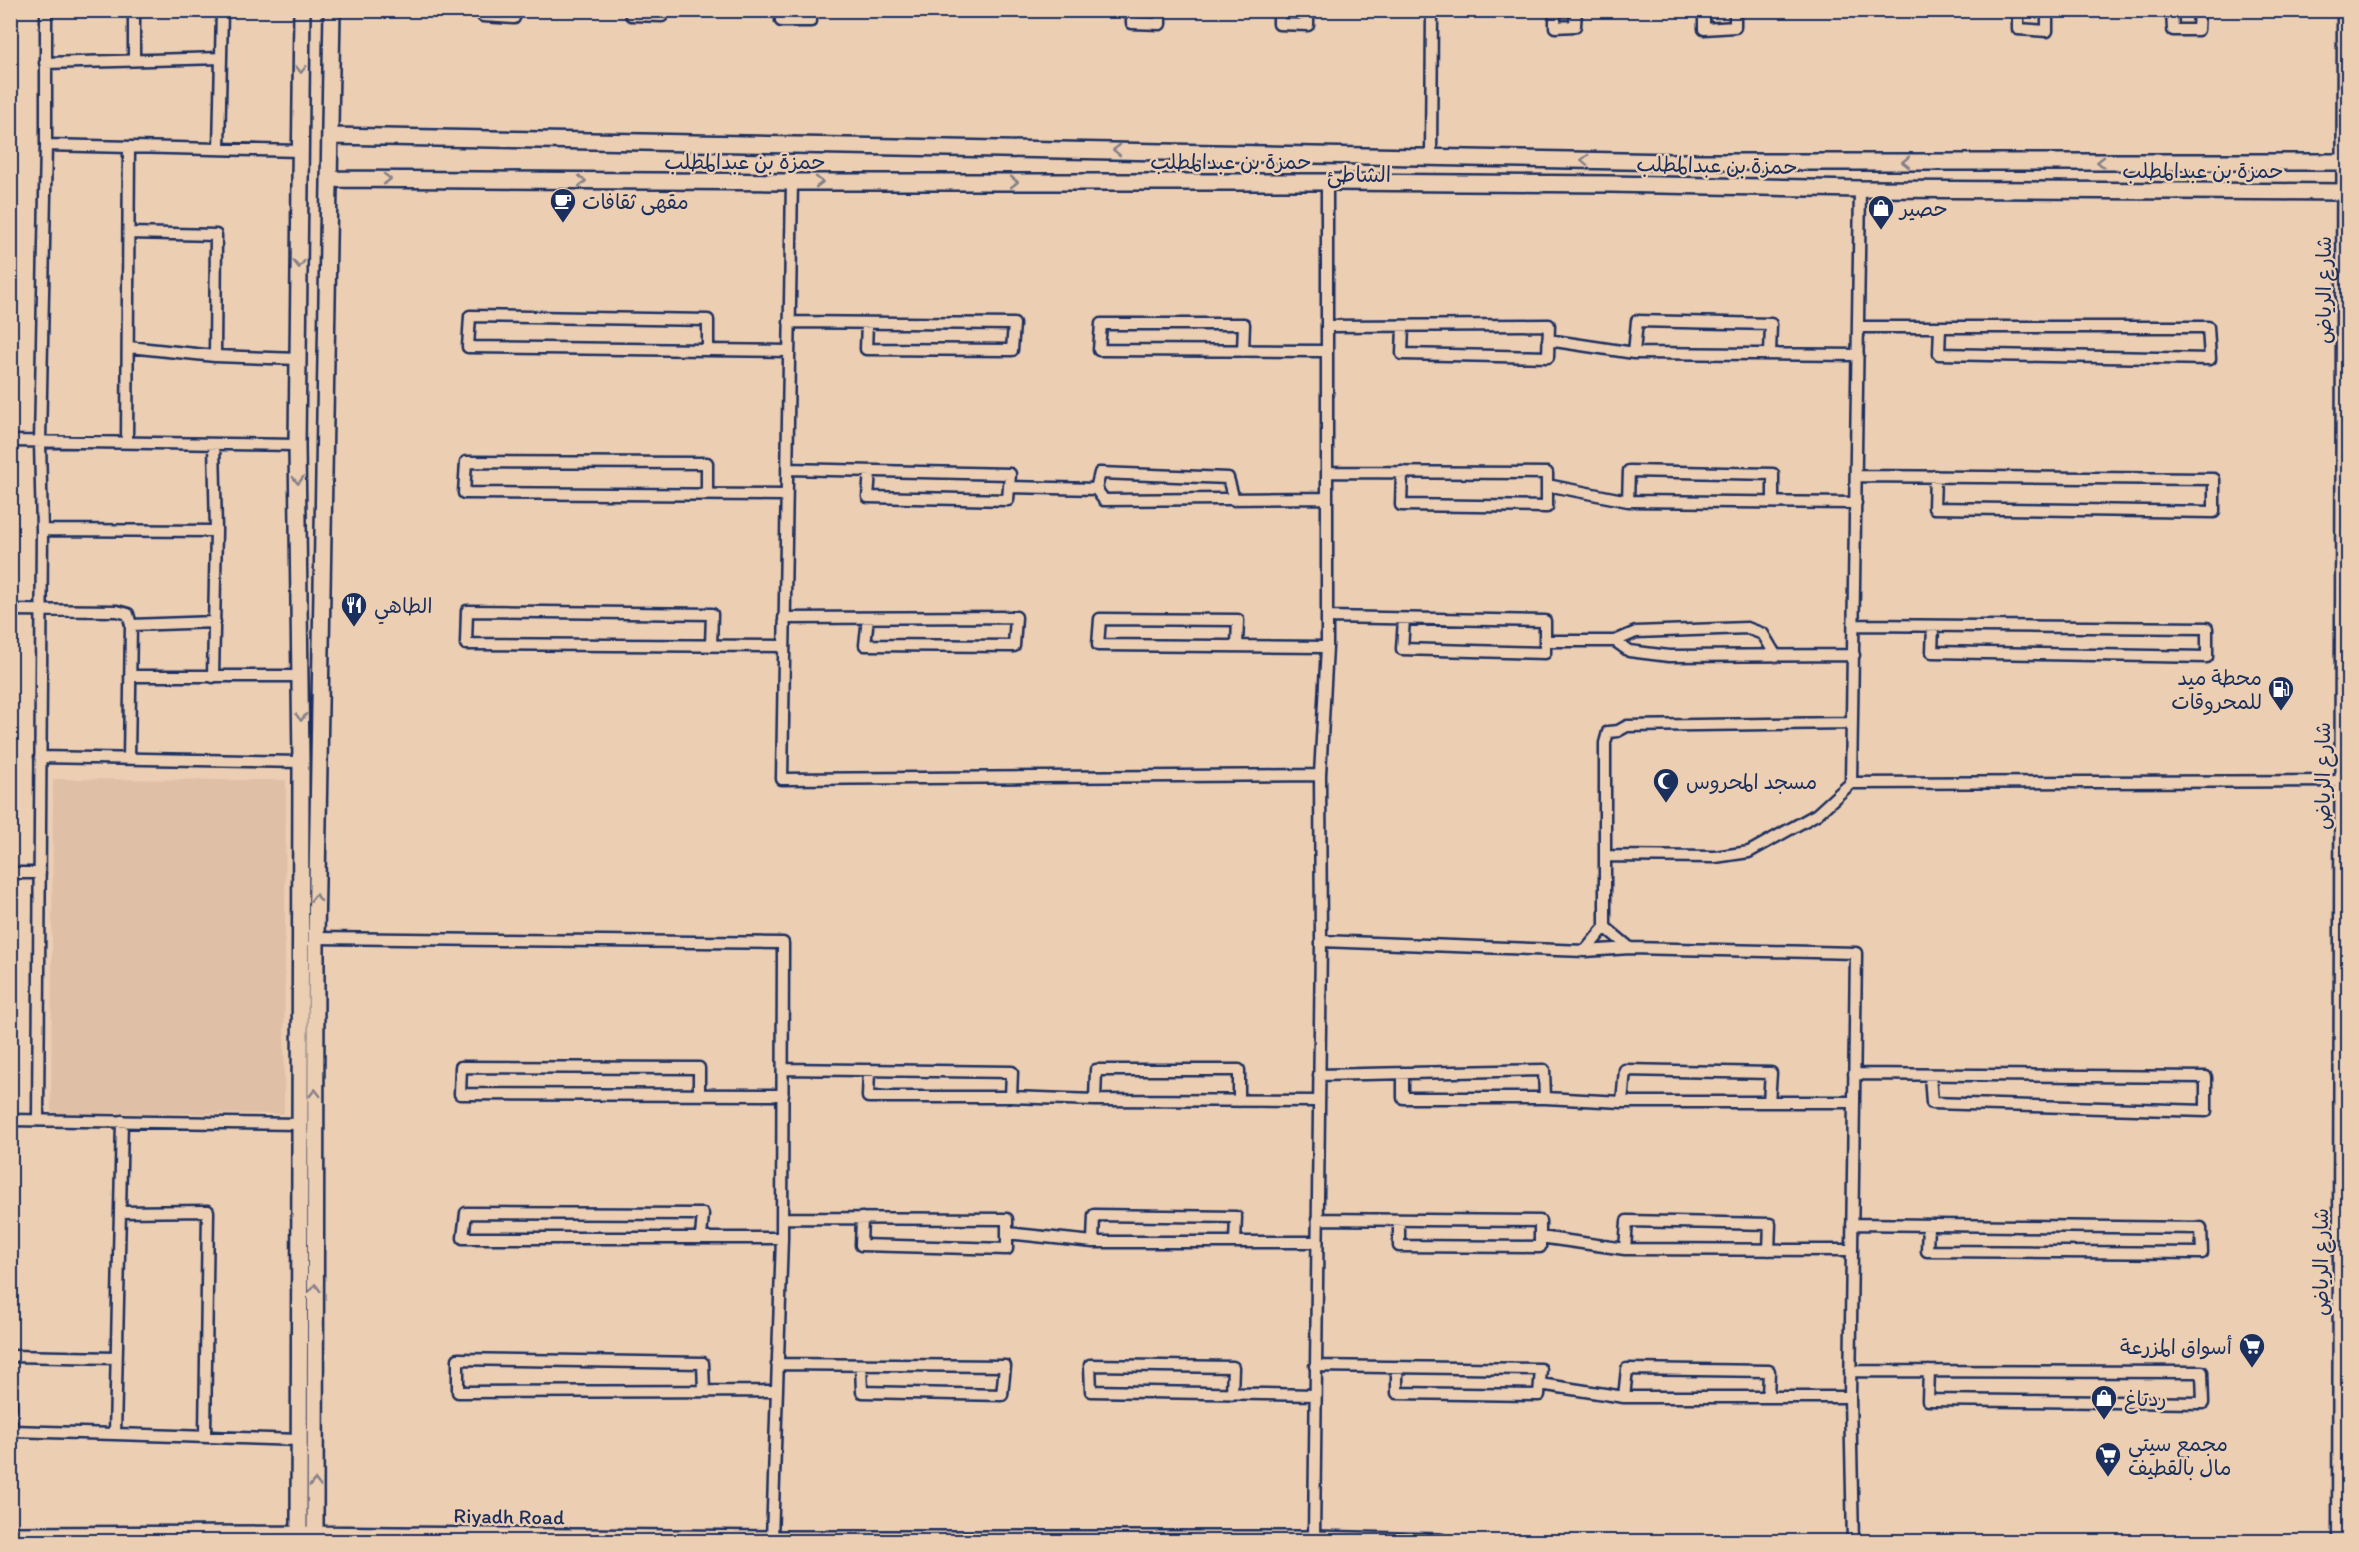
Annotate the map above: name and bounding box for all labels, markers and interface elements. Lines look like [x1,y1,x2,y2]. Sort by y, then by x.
one-way arrow [295,64,307,73]
one-way arrow [1113,144,1122,156]
street label: حمزة بن عبدالمطلب [664,149,826,175]
street label: حمزة بن عبدالمطلب [1150,149,1312,175]
street label: حمزة بن عبدالمطلب [1636,151,1798,180]
one-way arrow [1581,154,1590,167]
one-way arrow [1902,156,1911,168]
one-way arrow [2097,156,2106,168]
street label: حمزة بن عبدالمطلب [2122,158,2284,184]
district label: الشاطئ [1327,161,1391,189]
one-way arrow [383,173,392,185]
one-way arrow [578,175,587,187]
one-way arrow [815,176,824,188]
one-way arrow [1010,176,1019,188]
cafe icon: مقهى ثقافات [548,186,578,224]
place label: مقهى ثقافات [582,189,689,216]
shop icon: حصير [1866,193,1896,231]
place label: حصير [1898,196,1948,221]
street label: شارع الرياض [2311,236,2339,344]
one-way arrow [293,259,305,268]
one-way arrow [291,475,304,484]
restaurant icon: الطاهي [339,590,369,628]
place label: الطاهي [374,593,432,625]
place label: محطة ميد للمحروقات [2171,665,2262,716]
fuel station icon: محطة ميد للمحروقات [2266,674,2296,712]
one-way arrow [295,712,307,721]
street label: شارع الرياض [2310,722,2338,830]
mosque icon: مسجد المحروس [1651,766,1681,804]
place label: مسجد المحروس [1686,769,1817,794]
one-way arrow [310,894,323,903]
one-way arrow [309,1089,321,1098]
street label: شارع الرياض [2308,1208,2336,1316]
one-way arrow [309,1284,321,1293]
supermarket icon: أسواق المزرعة [2237,1331,2267,1369]
place label: أسواق المزرعة [2120,1334,2232,1360]
shop icon: ردتاغ [2089,1383,2119,1421]
place label: ردتاغ [2124,1386,2167,1414]
place label: مجمع سيتي مال بالقطيف [2128,1431,2232,1481]
supermarket icon: مجمع سيتي مال بالقطيف [2093,1440,2123,1478]
one-way arrow [309,1479,321,1488]
street label: Riyadh Road [453,1503,565,1529]

